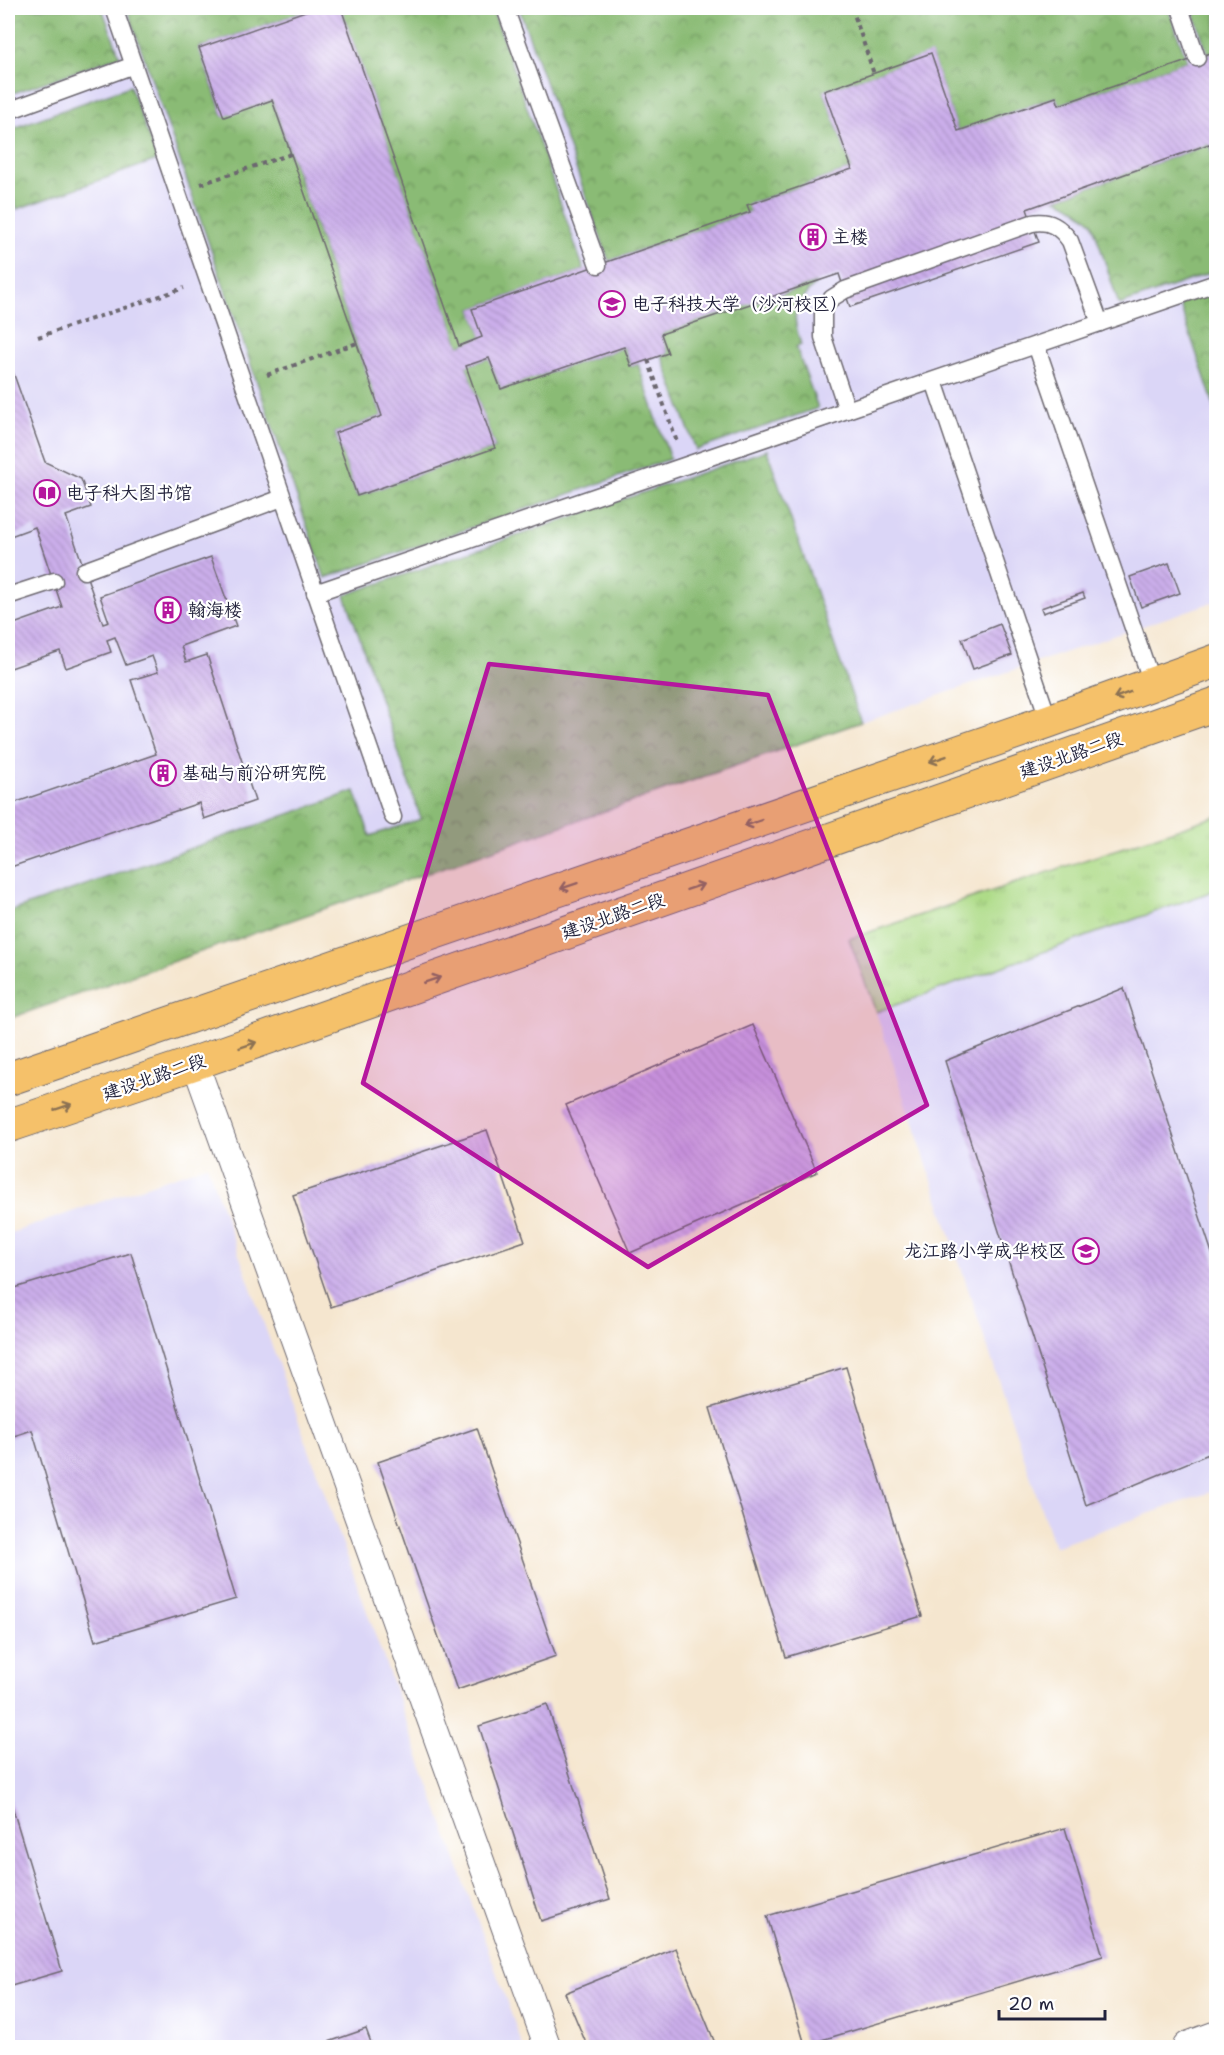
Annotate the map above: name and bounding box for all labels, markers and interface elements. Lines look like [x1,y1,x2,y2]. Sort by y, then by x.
building icon: 主楼 [798,222,828,252]
place label: 主楼 [832,225,868,249]
school or university icon: 电子科技大学（沙河校区） [597,289,627,319]
place label: 电子科技大学（沙河校区） [632,292,848,316]
library icon: 电子科大图书馆 [32,478,62,508]
place label: 电子科大图书馆 [66,481,192,505]
building icon: 翰海楼 [153,595,183,625]
place label: 翰海楼 [188,598,242,622]
one-way arrow [1113,690,1132,701]
street label: 建设北路二段 [1016,726,1126,784]
one-way arrow [929,755,948,766]
building icon: 基础与前沿研究院 [148,758,178,788]
place label: 基础与前沿研究院 [182,761,326,785]
one-way arrow [744,818,763,829]
one-way arrow [560,881,579,892]
one-way arrow [685,881,704,892]
street label: 建设北路二段 [558,887,668,945]
one-way arrow [422,973,441,984]
one-way arrow [238,1038,257,1049]
street label: 建设北路二段 [99,1048,209,1106]
one-way arrow [53,1101,72,1112]
school or university icon: 龙江路小学成华校区 [1071,1236,1101,1266]
place label: 龙江路小学成华校区 [904,1239,1066,1263]
scale bar [999,1983,1106,2021]
text: 20 m [1008,1992,1054,2016]

